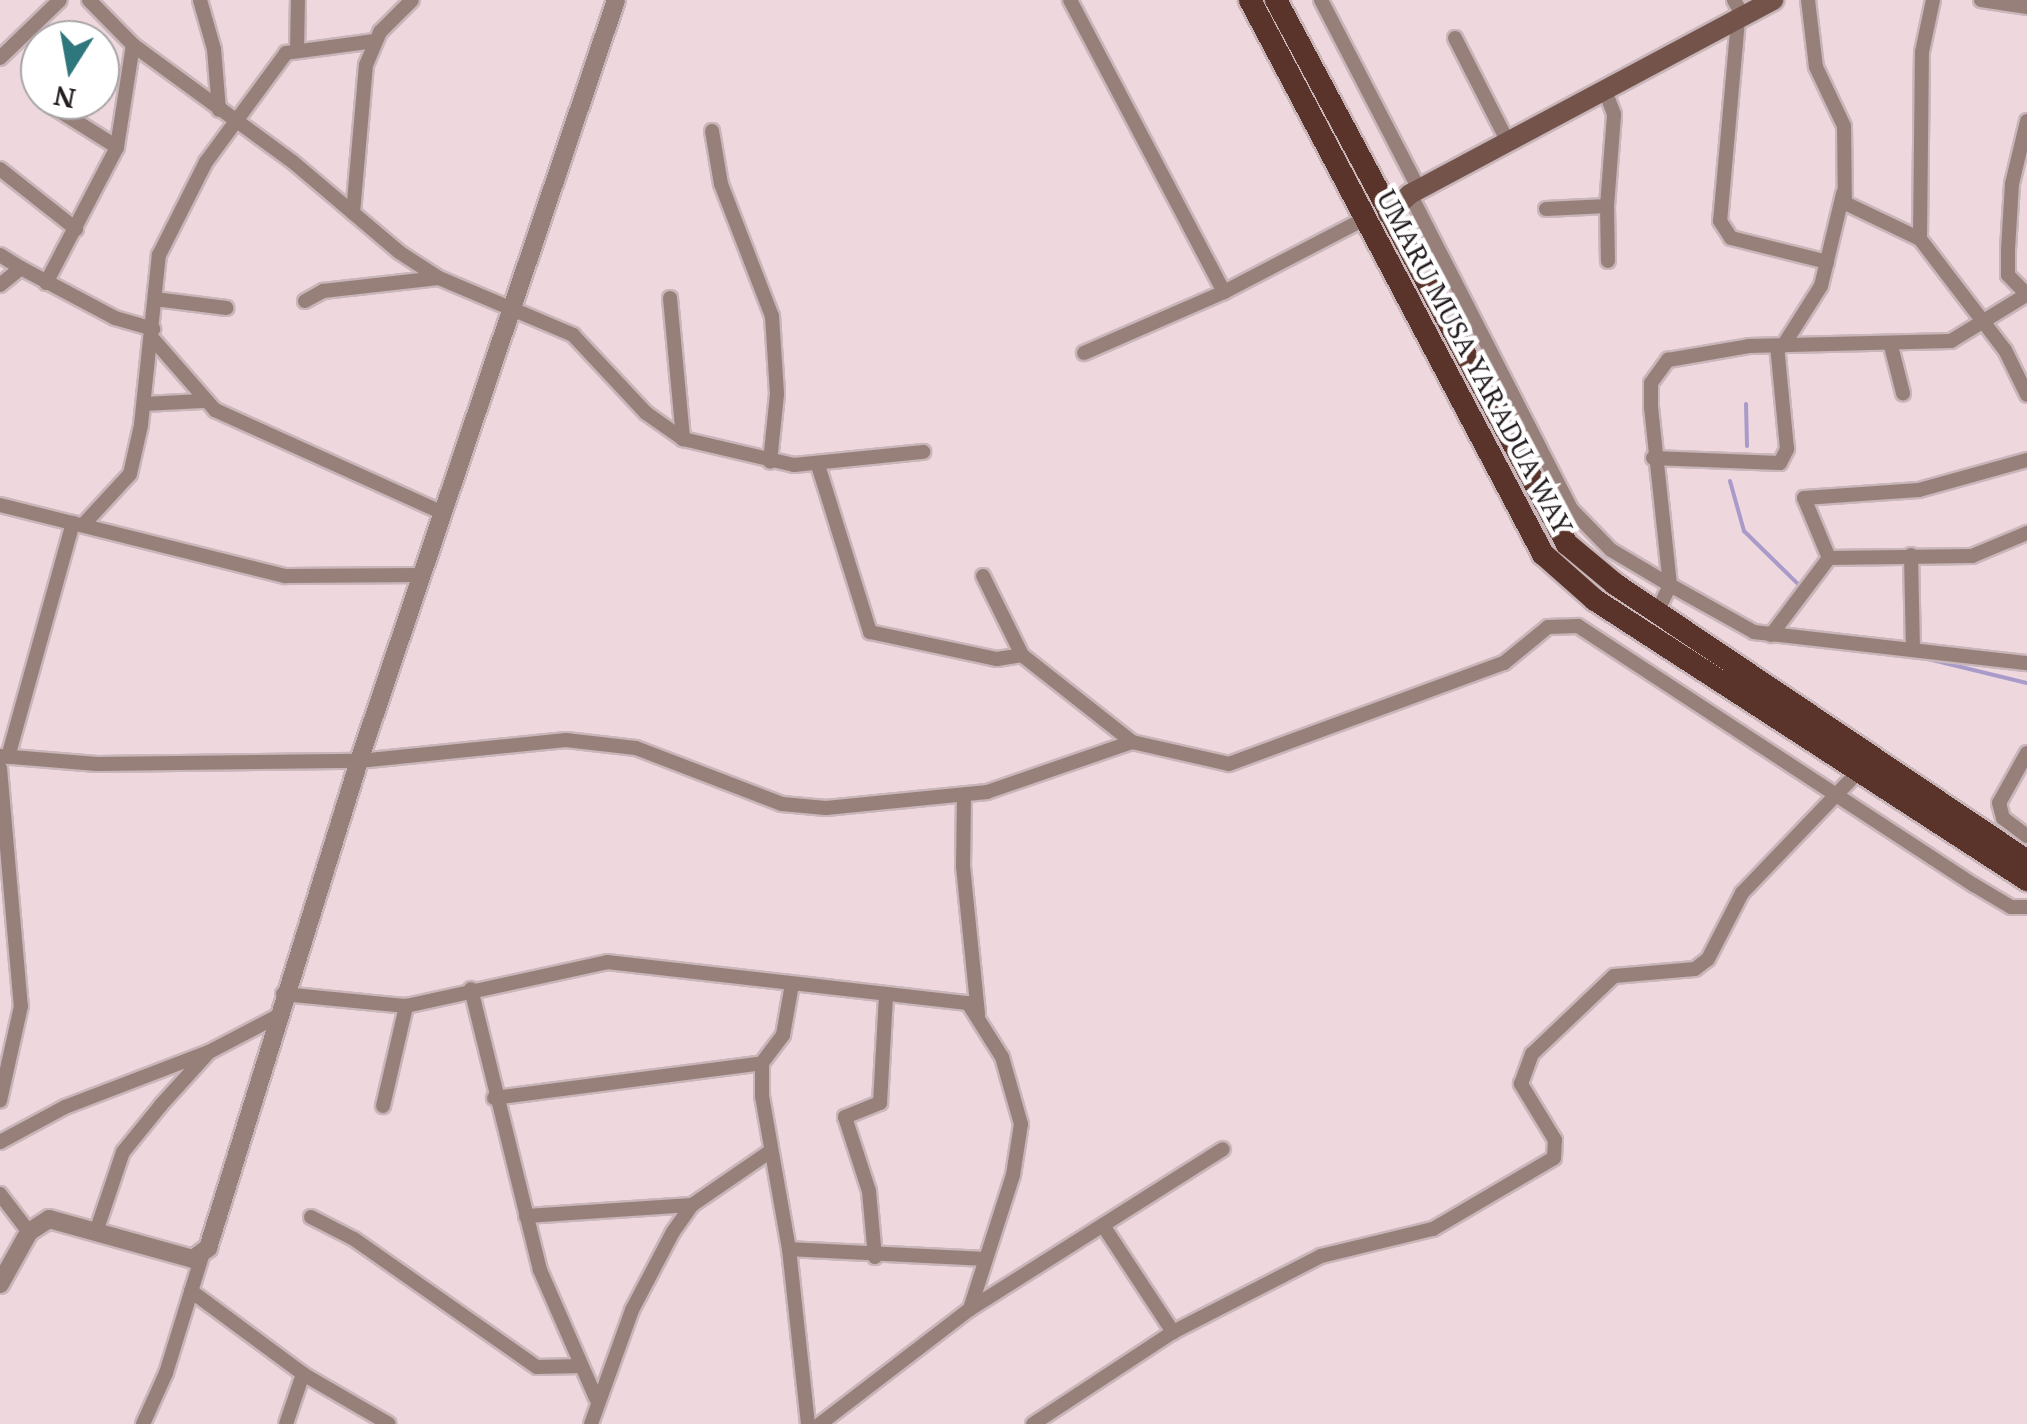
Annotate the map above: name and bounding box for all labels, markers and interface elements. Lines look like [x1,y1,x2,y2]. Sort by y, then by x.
north arrow [20,20,120,120]
text: N [51,78,79,118]
street label: UMARU MUSA YAR'ADUA WAY [1370,184,1580,540]

